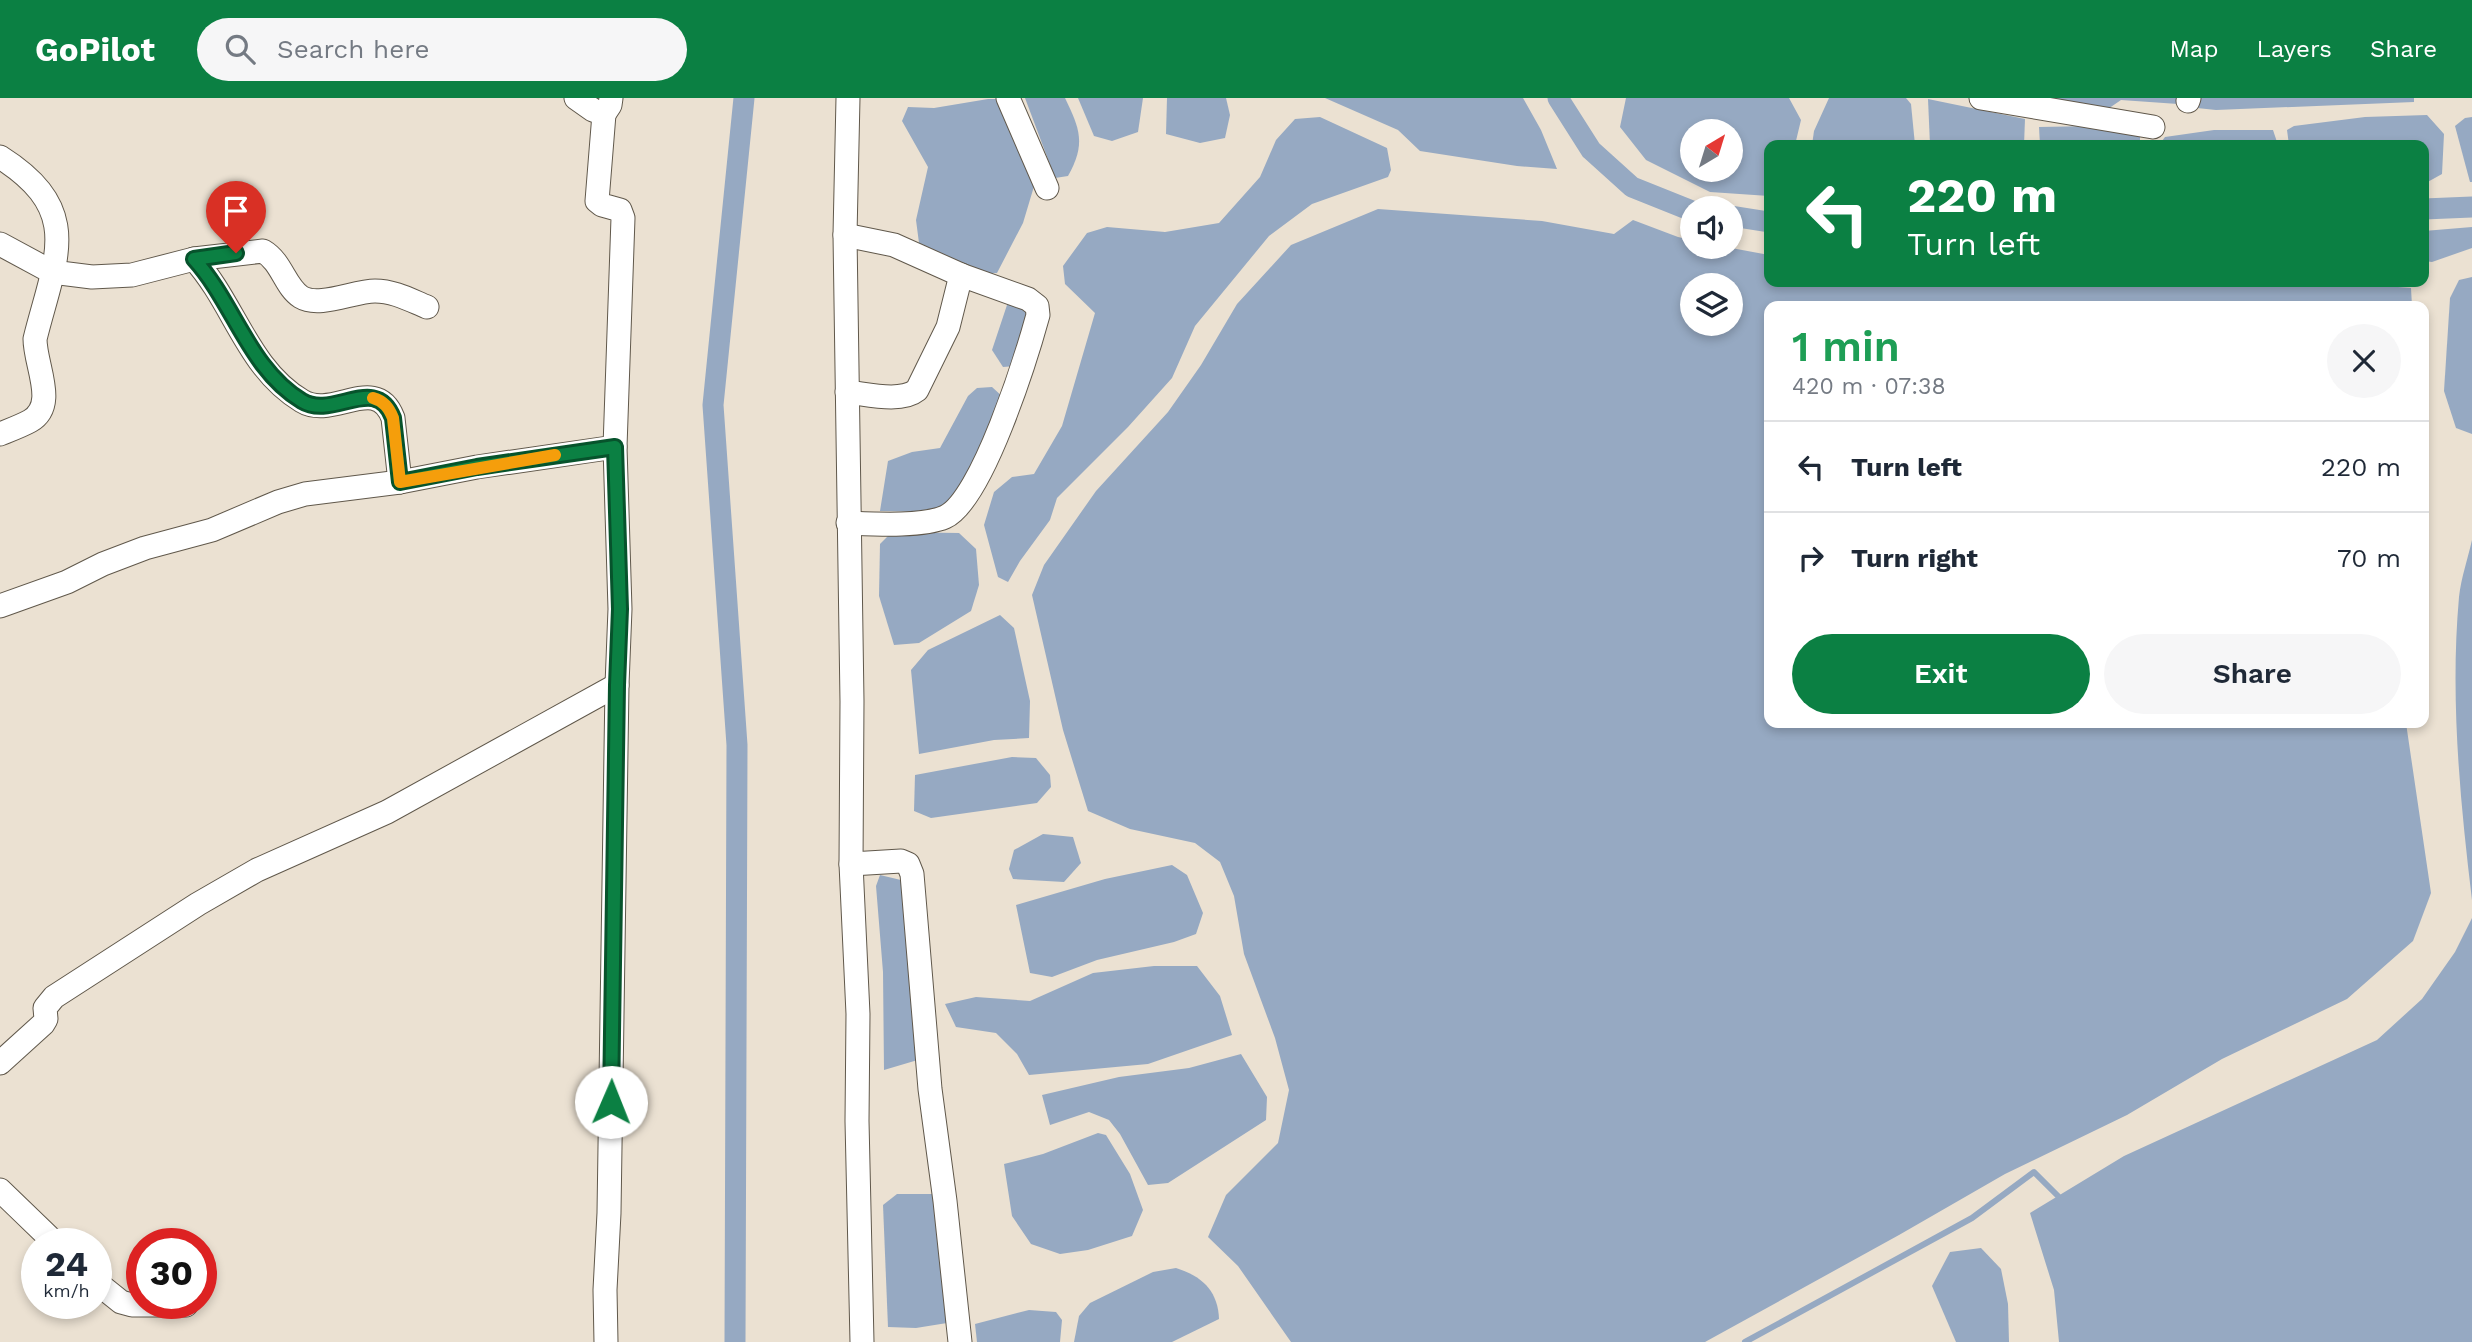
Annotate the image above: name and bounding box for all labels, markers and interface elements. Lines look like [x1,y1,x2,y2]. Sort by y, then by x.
search box [197,18,687,81]
text: GoPilot [35,30,155,69]
icon: search [221,30,259,68]
text: Search here [277,34,429,64]
text: Map [2170,35,2218,63]
text: Layers [2256,35,2332,63]
text: Share [2370,35,2437,63]
north arrow [1680,119,1743,182]
map controls [1680,119,1743,336]
text: 220 m [1907,166,2057,224]
icon: left [1792,168,1883,259]
pin [206,181,266,253]
icon: arrive [217,192,255,230]
button: sound [1680,196,1743,259]
text: Turn left [1907,225,2040,263]
button: layers [1680,273,1743,336]
text: 1 min [1792,322,1900,371]
button: close [2327,324,2401,398]
text: 420 m · 07:38 [1792,373,1946,400]
icon: left [1792,448,1830,486]
text: Turn left [1851,452,1962,482]
text: 220 m [2321,452,2401,482]
icon: right [1792,539,1830,577]
text: Turn right [1851,543,1978,573]
text: 70 m [2337,543,2401,573]
button: Exit [1792,634,2090,714]
button: Share [2104,634,2401,714]
position arrow [574,1065,648,1139]
speed limit sign: 30 [126,1228,217,1319]
text: 24 [45,1243,88,1285]
text: km/h [43,1280,90,1301]

